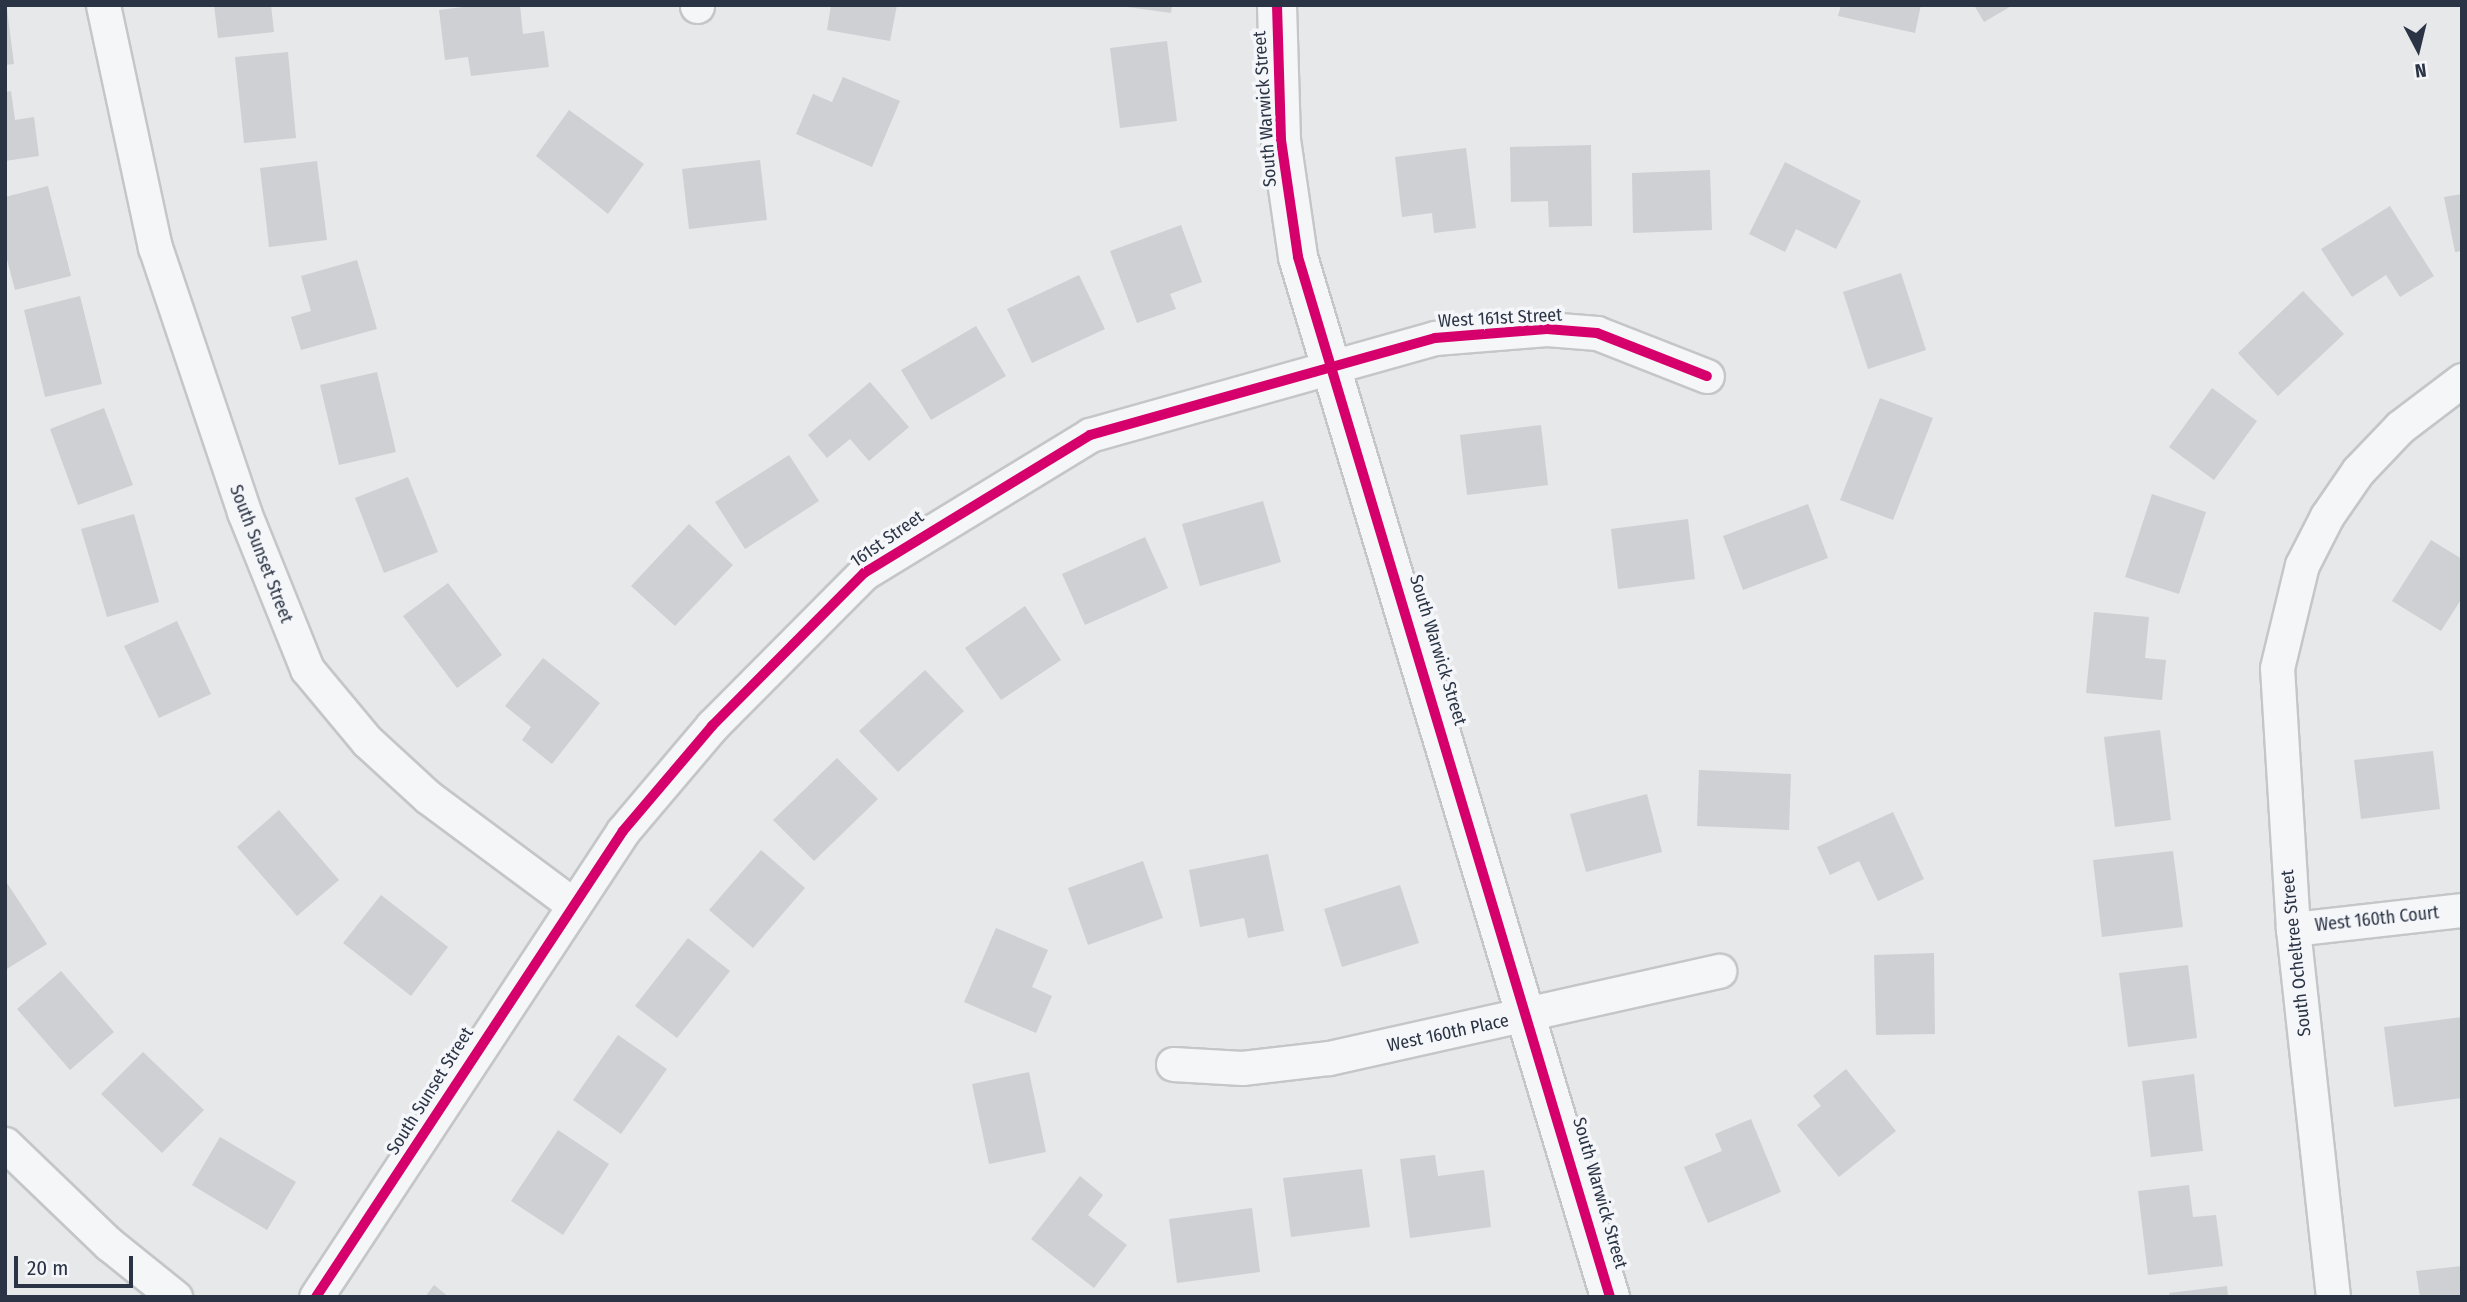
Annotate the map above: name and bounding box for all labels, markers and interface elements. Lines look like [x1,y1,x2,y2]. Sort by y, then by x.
north arrow [2383,14,2453,84]
street label: South Warwick Street [1249,30,1281,188]
text: N [2414,58,2428,82]
street label: West 161st Street [1437,304,1563,332]
street label: South Sunset Street [225,482,297,626]
street label: 161st Street [846,506,928,572]
street label: South Warwick Street [1405,572,1471,728]
street label: South Ocheltree Street [2277,869,2315,1037]
street label: West 160th Court [2314,902,2440,936]
street label: West 160th Place [1385,1010,1511,1056]
street label: South Sunset Street [382,1023,478,1159]
street label: South Warwick Street [1568,1115,1632,1271]
scale bar [18,1242,136,1286]
text: 20 m [27,1255,68,1281]

